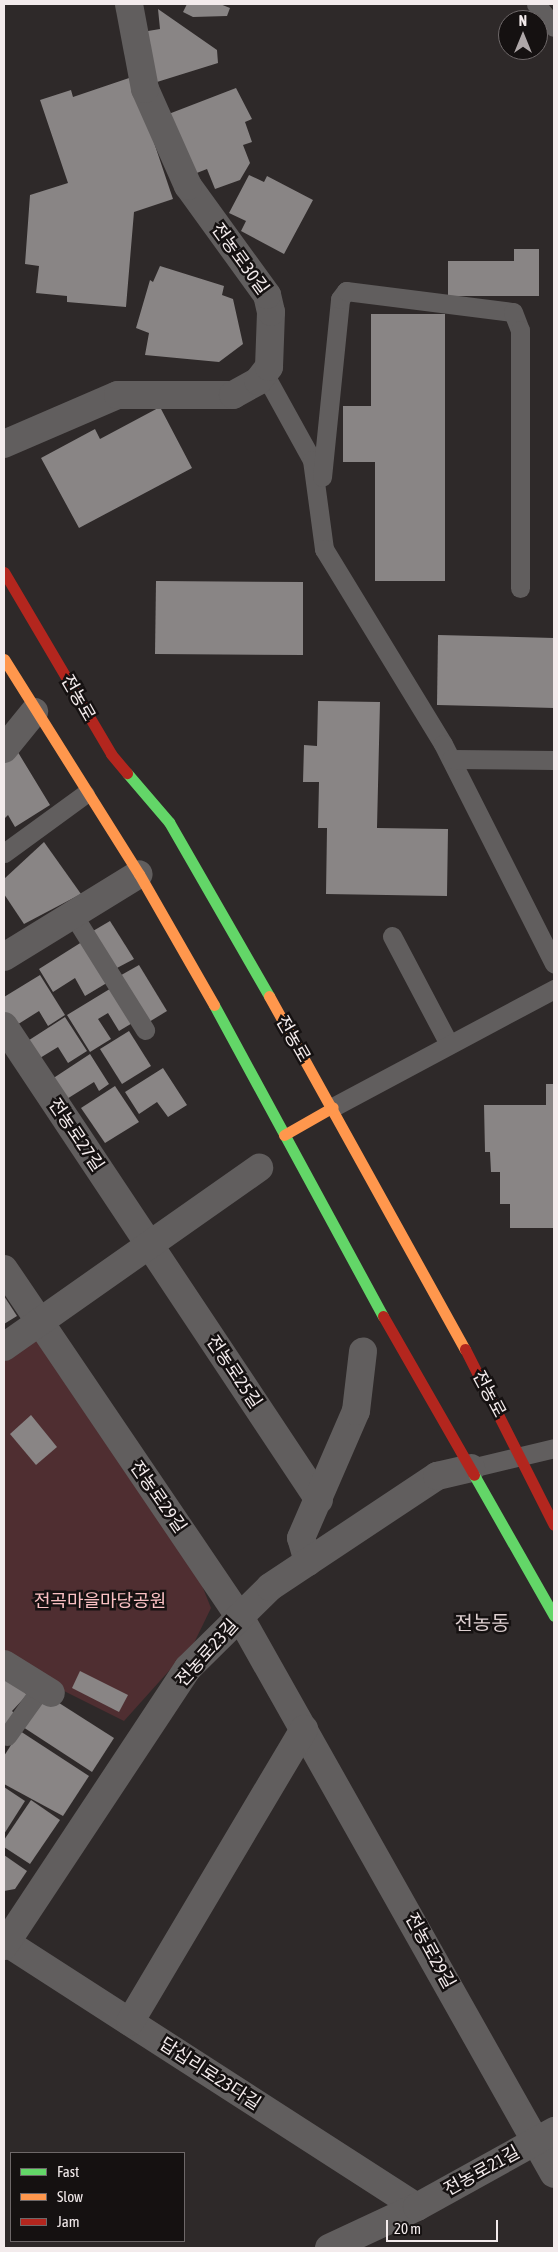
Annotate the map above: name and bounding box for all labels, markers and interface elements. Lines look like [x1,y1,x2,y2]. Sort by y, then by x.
north arrow [498,10,548,60]
text: N [519,13,527,29]
street label: 전농로30길 [207,219,273,299]
street label: 전농로 [56,671,100,725]
street label: 전농로 [271,1012,315,1066]
street label: 전농로27길 [44,1094,108,1176]
street label: 전농로25길 [202,1331,266,1413]
street label: 전농로 [468,1367,510,1421]
street label: 전농로29길 [125,1457,191,1537]
park label: 전곡마을마당공원 [34,1590,166,1612]
district label: 전농동 [454,1610,510,1634]
street label: 전농로23길 [171,1615,243,1691]
street label: 전농로29길 [400,1909,460,1993]
street label: 답십리로23다길 [155,2033,265,2115]
street label: 전농로21길 [440,2141,524,2201]
legend [10,2152,185,2242]
text: Fast [57,2163,79,2180]
text: Slow [57,2188,83,2205]
scale bar [388,2210,500,2242]
text: Jam [57,2213,80,2230]
text: 20 m [394,2220,421,2237]

